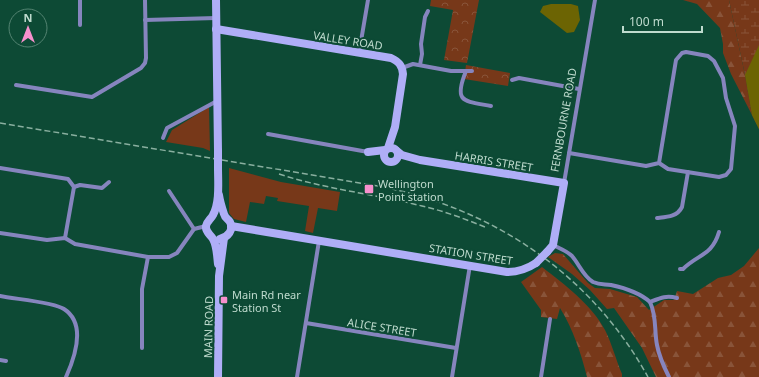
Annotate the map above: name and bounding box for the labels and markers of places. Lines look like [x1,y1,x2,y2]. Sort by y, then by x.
place label: Wellington Point station [378,176,443,204]
marker: Wellington Point station [363,183,375,195]
place label: Main Rd near Station St [232,287,301,315]
marker: Main Rd near Station St [219,295,229,305]

